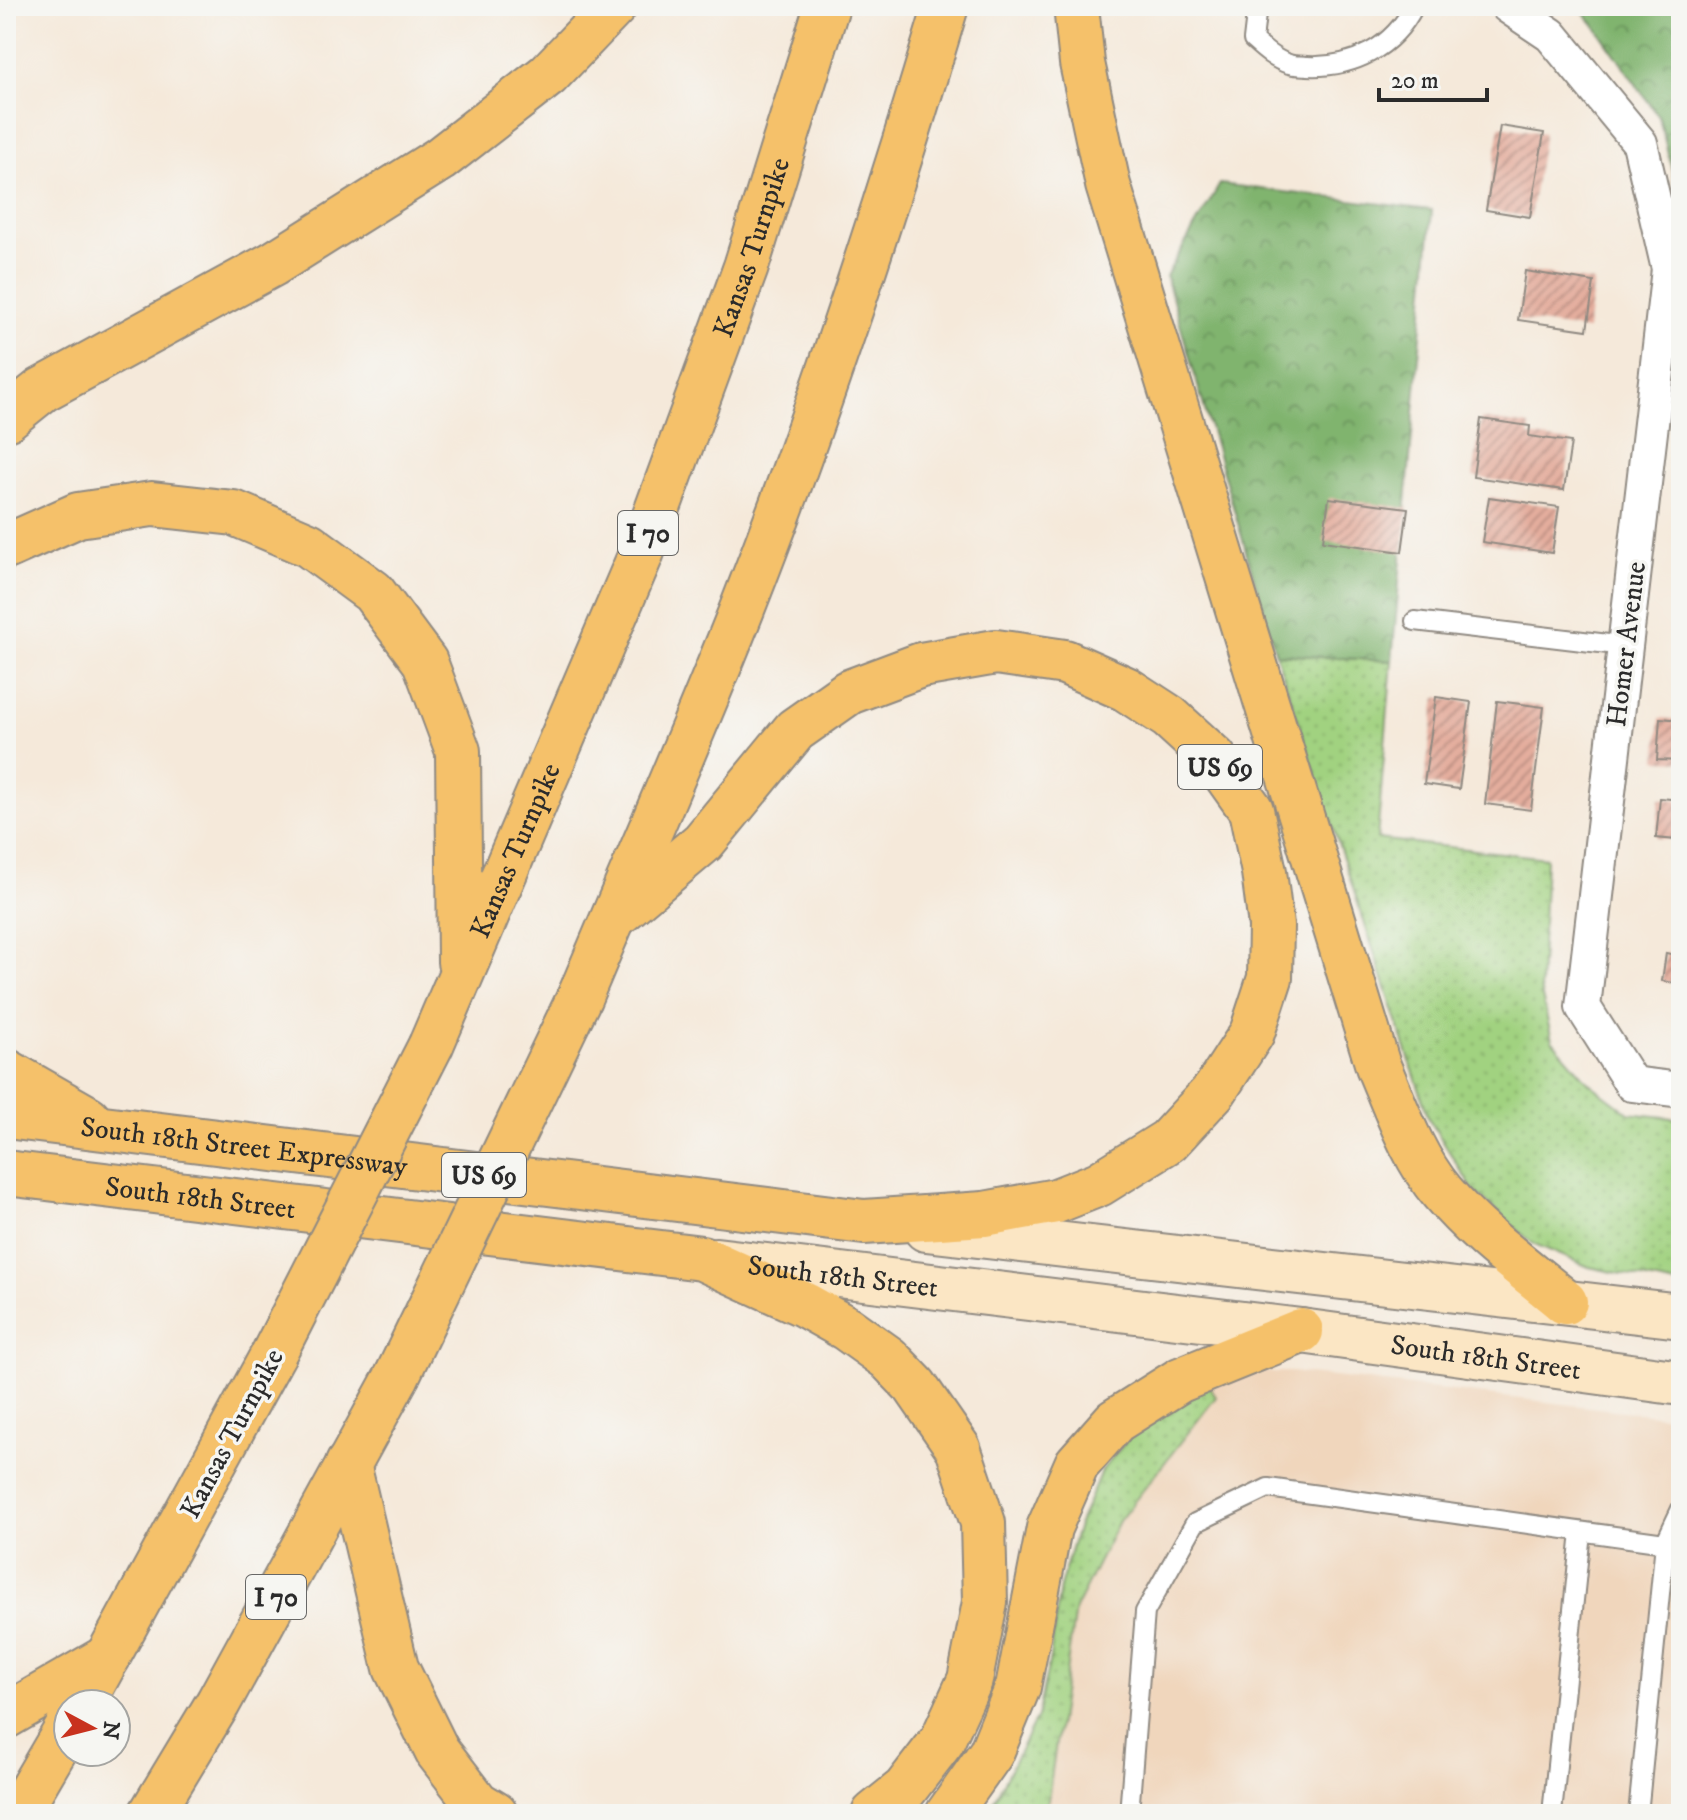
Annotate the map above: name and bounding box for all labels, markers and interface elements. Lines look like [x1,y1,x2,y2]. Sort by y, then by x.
scale bar [1379,52,1487,102]
text: 20 m [1391,66,1439,96]
street label: Kansas Turnpike [706,153,798,342]
road number: I 70 [618,511,678,555]
street label: Homer Avenue [1599,559,1654,729]
road number: US 69 [1178,745,1262,789]
street label: Kansas Turnpike [463,758,569,944]
street label: South 18th Street Expressway [79,1109,410,1185]
road number: US 69 [442,1153,526,1197]
street label: South 18th Street [103,1169,298,1227]
street label: South 18th Street [746,1248,940,1306]
street label: South 18th Street [1388,1327,1583,1388]
street label: Kansas Turnpike [173,1343,292,1524]
road number: I 70 [246,1575,306,1619]
north arrow [52,1688,132,1768]
text: N [96,1720,125,1741]

